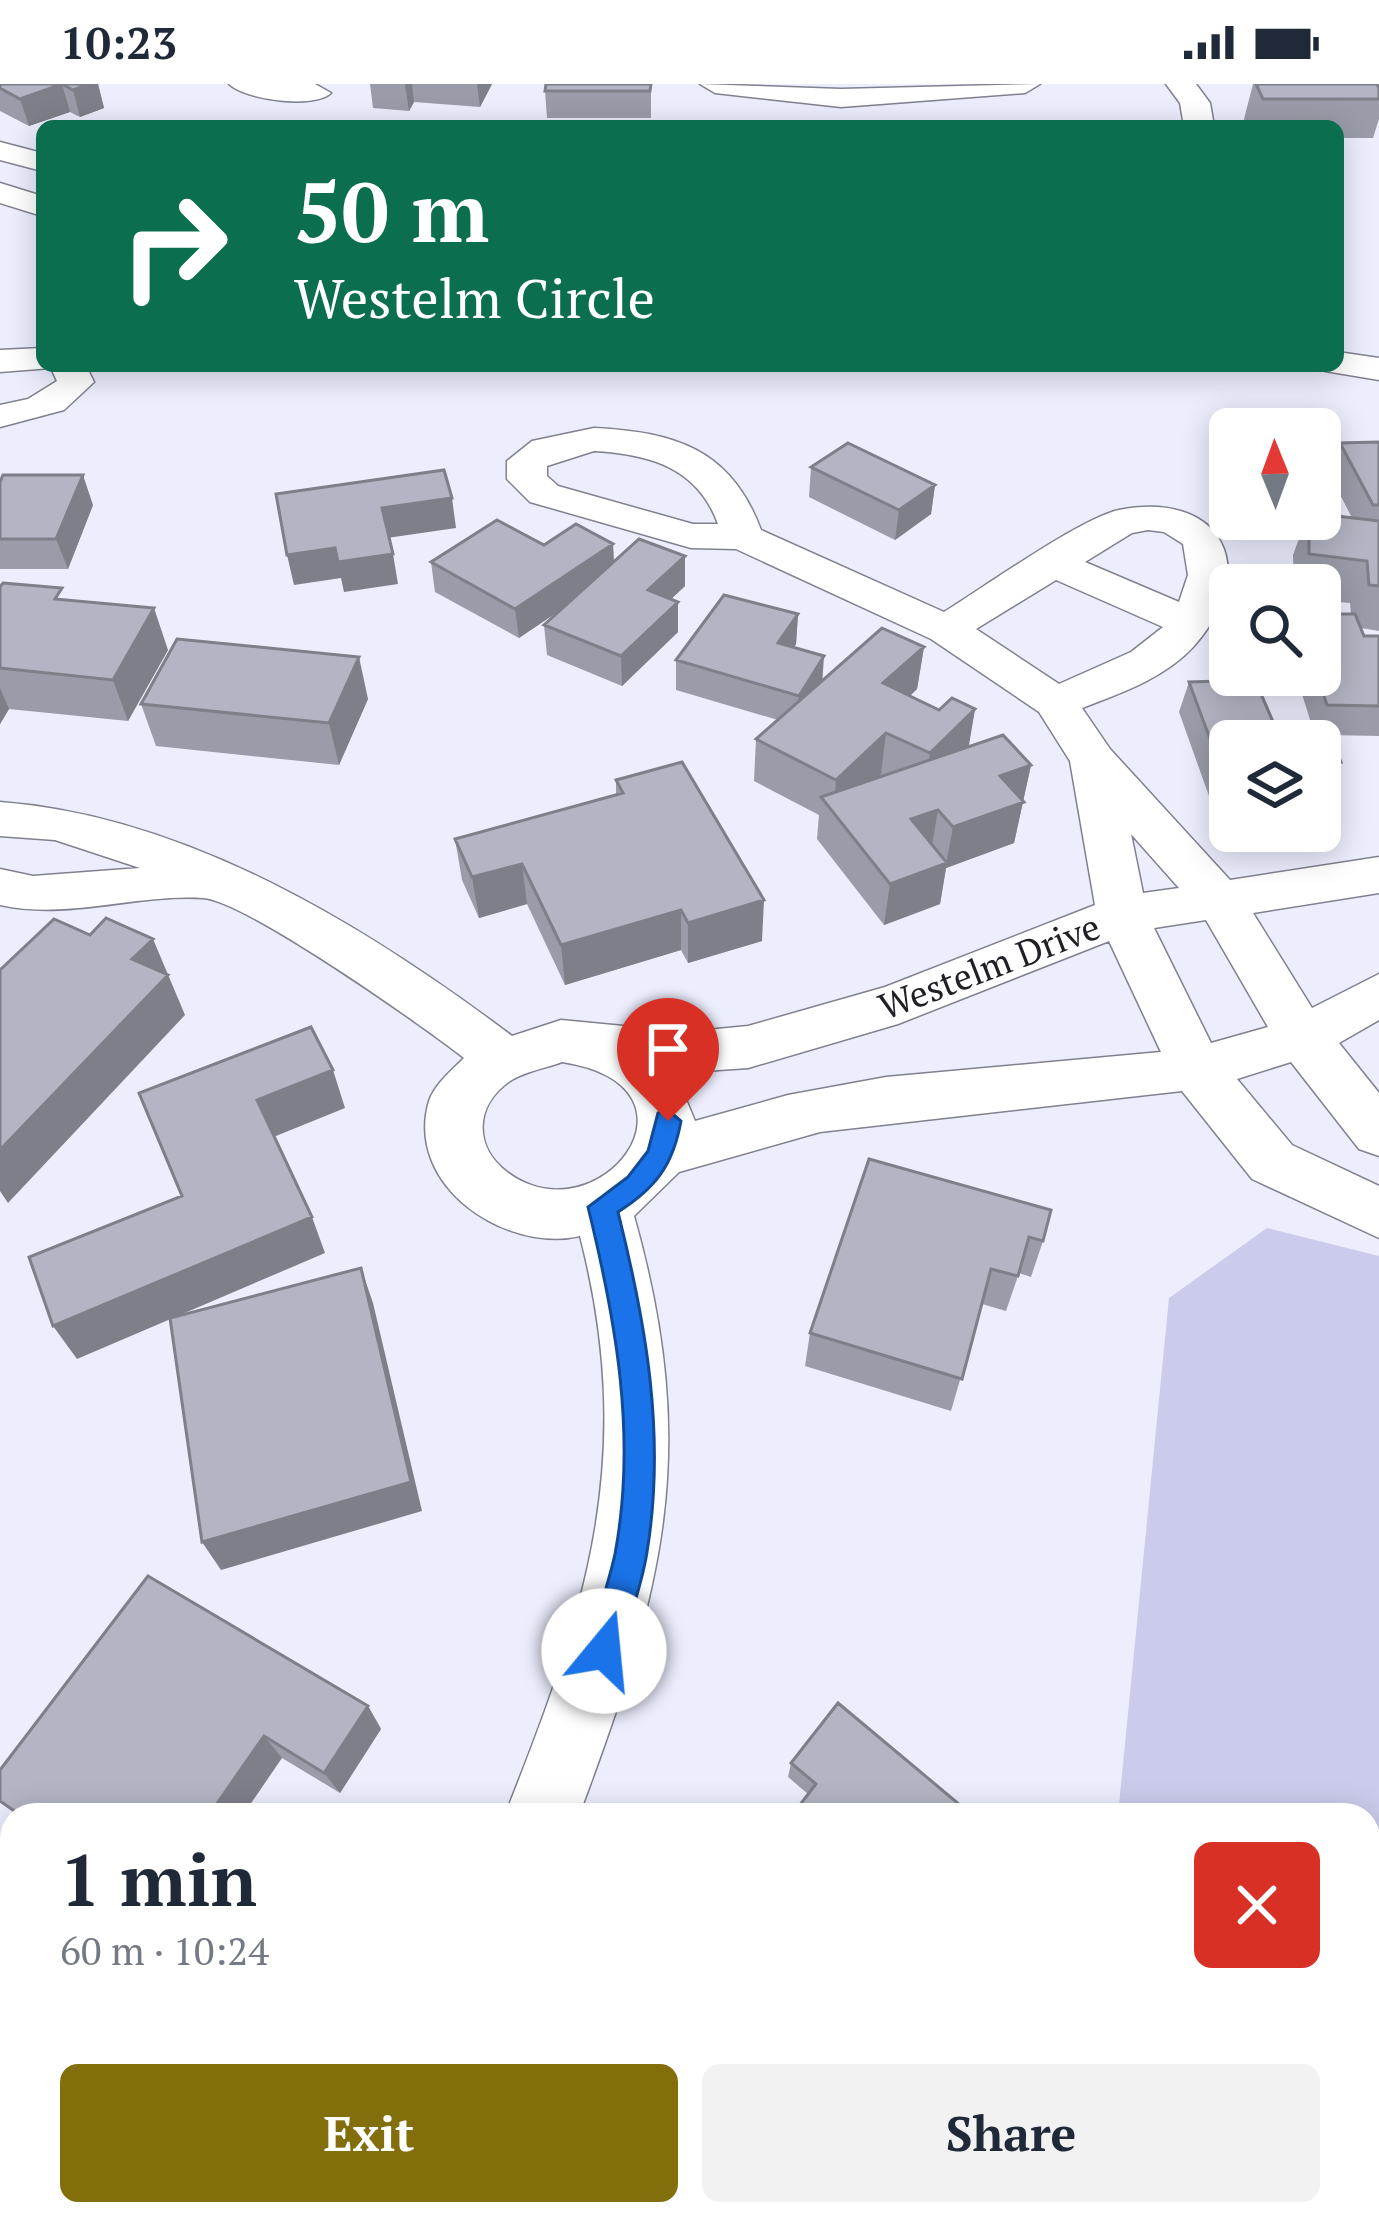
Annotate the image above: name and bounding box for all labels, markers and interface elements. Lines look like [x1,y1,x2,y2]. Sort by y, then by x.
text: 10:23 [60,12,177,72]
text: 50 m [294,155,489,266]
icon: right [96,168,252,324]
text: Westelm Circle [294,262,655,333]
north arrow [1209,408,1341,540]
map controls [1209,408,1341,852]
button: search [1209,564,1341,696]
button: layers [1209,720,1341,852]
street label: Westelm Drive [872,902,1106,1030]
pin [617,998,719,1121]
icon: arrive [635,1016,701,1082]
position arrow [541,1588,667,1714]
text: 1 min [60,1831,257,1927]
button: close [1194,1842,1320,1968]
text: 60 m · 10:24 [60,1924,269,1976]
button: Exit [60,2064,678,2202]
button: Share [702,2064,1320,2202]

